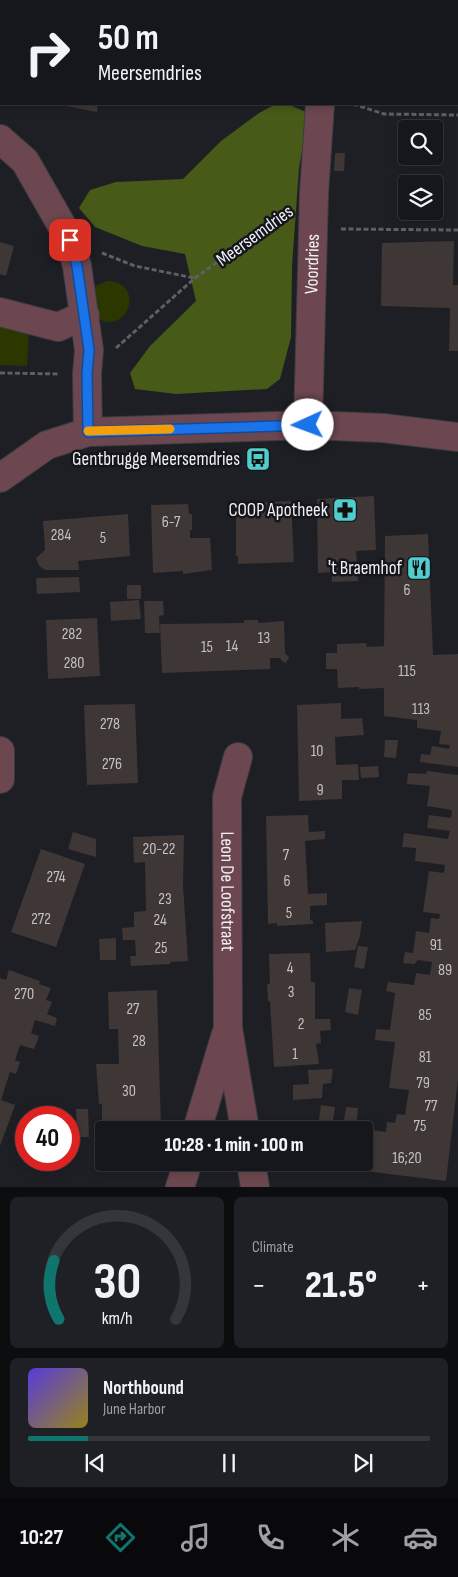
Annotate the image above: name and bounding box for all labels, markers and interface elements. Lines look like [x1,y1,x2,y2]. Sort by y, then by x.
text: 50 m [98,17,159,60]
icon: right [15,20,80,85]
text: Meersemdries [98,60,202,87]
map controls [398,120,443,220]
button: search [398,120,443,165]
button: layers [398,175,443,220]
street label: Meersemdries [212,200,298,272]
pin [49,219,91,261]
icon: arrive [56,226,84,254]
street label: Voordries [300,233,324,294]
position arrow [281,398,333,450]
bus stop icon: Gentbrugge Meersemdries [245,446,271,472]
place label: Gentbrugge Meersemdries [72,448,240,471]
pharmacy icon: COOP Apotheek [332,497,358,523]
place label: COOP Apotheek [228,499,329,522]
house number: 6-7 [162,513,181,532]
house number: 284 [51,526,72,545]
house number: 5 [100,529,106,548]
restaurant icon: 't Braemhof [406,555,432,581]
place label: 't Braemhof [328,557,402,580]
house number: 6 [403,581,411,600]
house number: 282 [62,625,82,644]
house number: 13 [258,629,270,648]
house number: 14 [226,637,238,656]
house number: 15 [201,638,213,657]
house number: 280 [64,654,84,673]
house number: 115 [398,662,416,681]
house number: 113 [412,700,430,719]
house number: 278 [100,715,120,734]
house number: 10 [311,742,323,761]
house number: 276 [102,755,122,774]
house number: 9 [316,781,324,800]
street label: Leon De Loofstraat [216,832,239,952]
house number: 20-22 [143,840,175,859]
house number: 7 [283,846,290,865]
house number: 274 [47,868,66,887]
house number: 6 [283,872,291,891]
house number: 23 [158,890,172,909]
house number: 5 [286,904,292,923]
house number: 272 [31,910,51,929]
house number: 24 [153,911,167,930]
house number: 91 [430,936,443,955]
house number: 25 [154,939,168,958]
house number: 4 [287,959,294,978]
house number: 89 [438,961,452,980]
house number: 3 [288,983,294,1002]
house number: 270 [14,985,34,1004]
house number: 27 [126,1000,140,1019]
house number: 85 [418,1006,432,1025]
house number: 2 [298,1015,304,1034]
house number: 28 [132,1032,146,1051]
house number: 1 [292,1045,298,1064]
house number: 81 [419,1048,432,1067]
house number: 79 [416,1074,430,1093]
house number: 30 [122,1082,136,1101]
house number: 77 [425,1097,438,1116]
speed limit sign: 40 [15,1106,80,1171]
house number: 75 [414,1117,426,1136]
text: 10:28 · 1 min · 100 m [165,1134,303,1157]
house number: 16;20 [392,1149,422,1168]
text: Climate [252,1238,294,1257]
text: 30 [93,1251,141,1314]
text: 21.5° [305,1263,377,1308]
text: − [252,1269,266,1302]
text: + [416,1269,430,1302]
text: km/h [102,1308,132,1329]
text: Northbound [103,1377,184,1400]
text: June Harbor [103,1400,166,1419]
icon: previous [81,1449,109,1477]
icon: pause [215,1449,243,1477]
icon: next [349,1449,377,1477]
icon: directions [103,1520,138,1555]
icon: music [178,1520,213,1555]
icon: phone [253,1520,288,1555]
icon: climate [328,1520,363,1555]
icon: car [403,1520,438,1555]
text: 10:27 [20,1524,63,1551]

